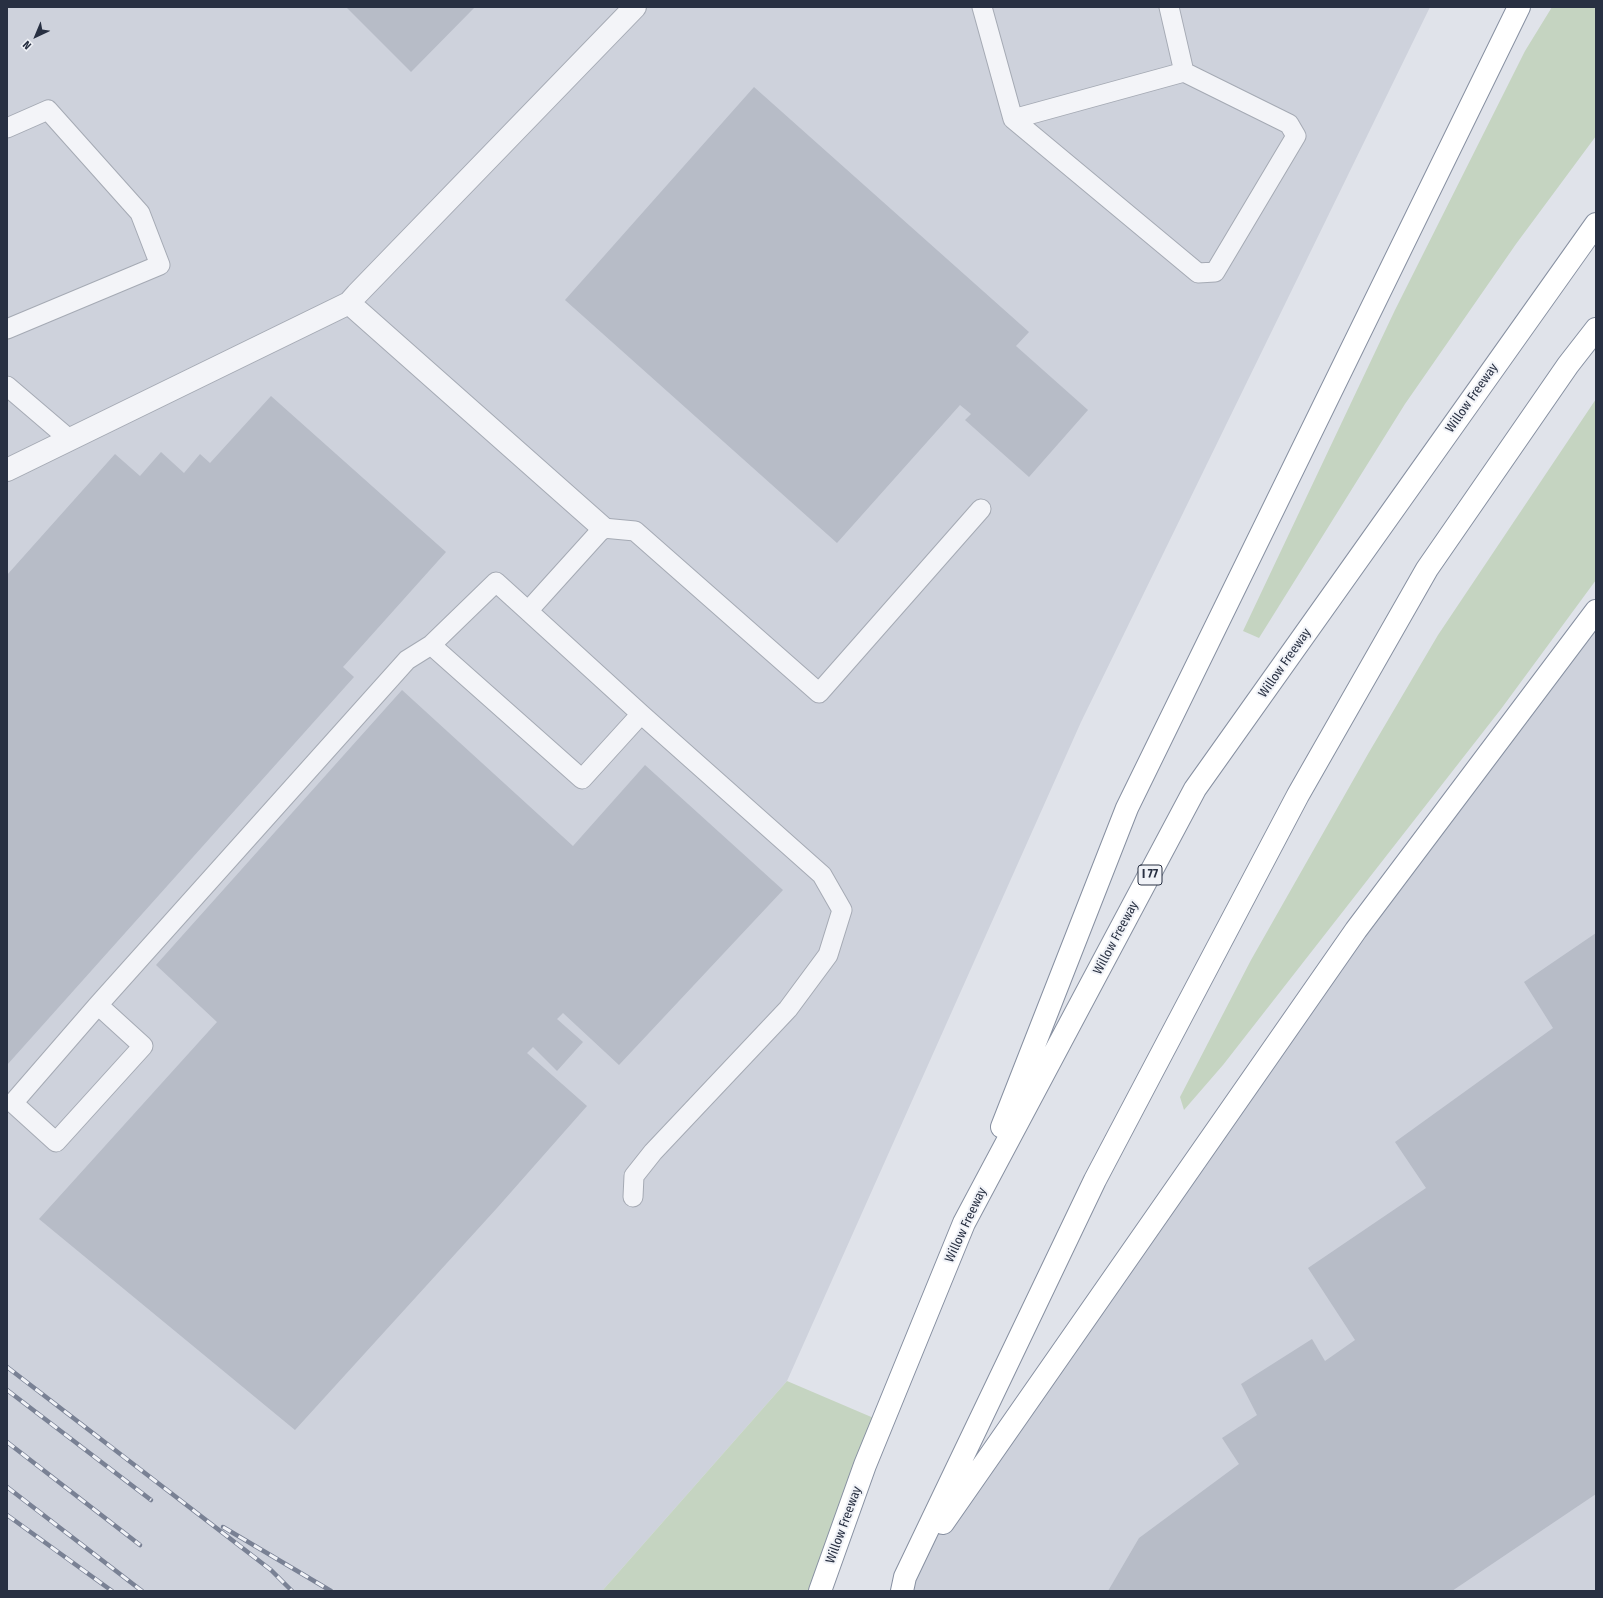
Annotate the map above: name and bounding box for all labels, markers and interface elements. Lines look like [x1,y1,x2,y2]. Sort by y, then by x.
north arrow [16,16,56,56]
text: N [20,38,34,52]
street label: Willow Freeway [1442,360,1502,436]
street label: Willow Freeway [1255,625,1315,701]
road number: I 77 [1138,865,1162,885]
street label: Willow Freeway [1090,899,1142,977]
street label: Willow Freeway [942,1185,990,1265]
street label: Willow Freeway [823,1484,865,1566]

